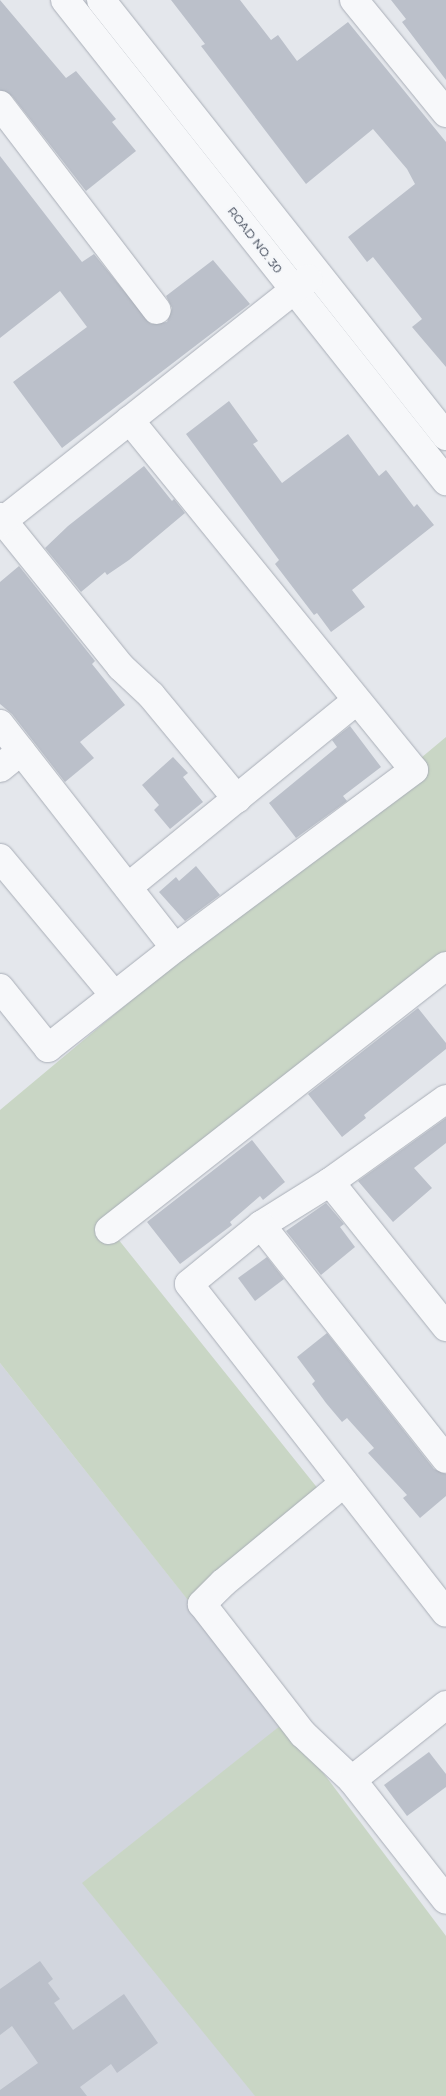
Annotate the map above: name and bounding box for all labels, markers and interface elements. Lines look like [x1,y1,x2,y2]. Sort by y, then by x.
street label: ROAD NO. 30 [225,204,285,276]

